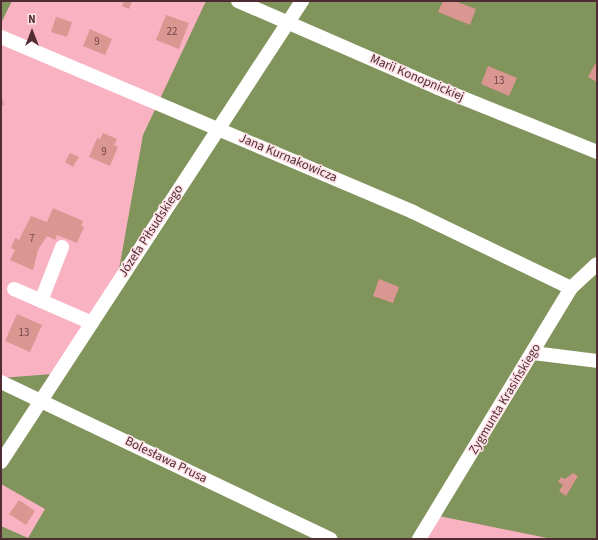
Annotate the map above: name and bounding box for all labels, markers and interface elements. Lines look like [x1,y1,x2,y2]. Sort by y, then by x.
north arrow [12,12,52,52]
text: N [28,12,36,27]
house number: 22 [167,25,177,39]
house number: 9 [94,35,100,49]
street label: Marii Konopnickiej [368,51,466,105]
house number: 13 [494,74,504,88]
street label: Jana Kurnakowicza [237,130,339,186]
house number: 9 [101,145,107,159]
street label: Józefa Piłsudskiego [115,182,187,280]
house number: 7 [29,232,35,246]
house number: 13 [19,326,29,340]
street label: Zygmunta Krasińskiego [466,341,544,457]
street label: Bolesława Prusa [122,433,210,487]

